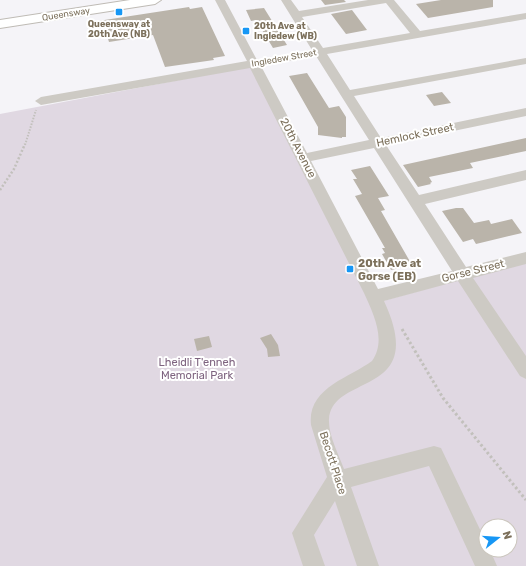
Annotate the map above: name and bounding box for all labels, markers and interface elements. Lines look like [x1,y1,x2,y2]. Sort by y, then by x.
street label: Queensway [41,5,91,23]
marker: Queensway at 20th Ave (NB) [114,7,124,17]
place label: Queensway at 20th Ave (NB) [88,19,151,39]
place label: 20th Ave at Ingledew (WB) [254,21,318,42]
marker: 20th Ave at Ingledew (WB) [241,26,251,36]
street label: Ingledew Street [251,47,318,69]
street label: 20th Avenue [277,116,319,180]
street label: Hemlock Street [375,120,456,150]
place label: 20th Ave at Gorse (EB) [358,257,421,283]
street label: Gorse Street [440,257,506,285]
marker: 20th Ave at Gorse (EB) [345,264,355,274]
park label: Lheidli T'enneh Memorial Park [159,356,235,382]
street label: Becott Place [317,430,349,496]
north arrow [478,518,518,558]
text: N [500,530,514,541]

